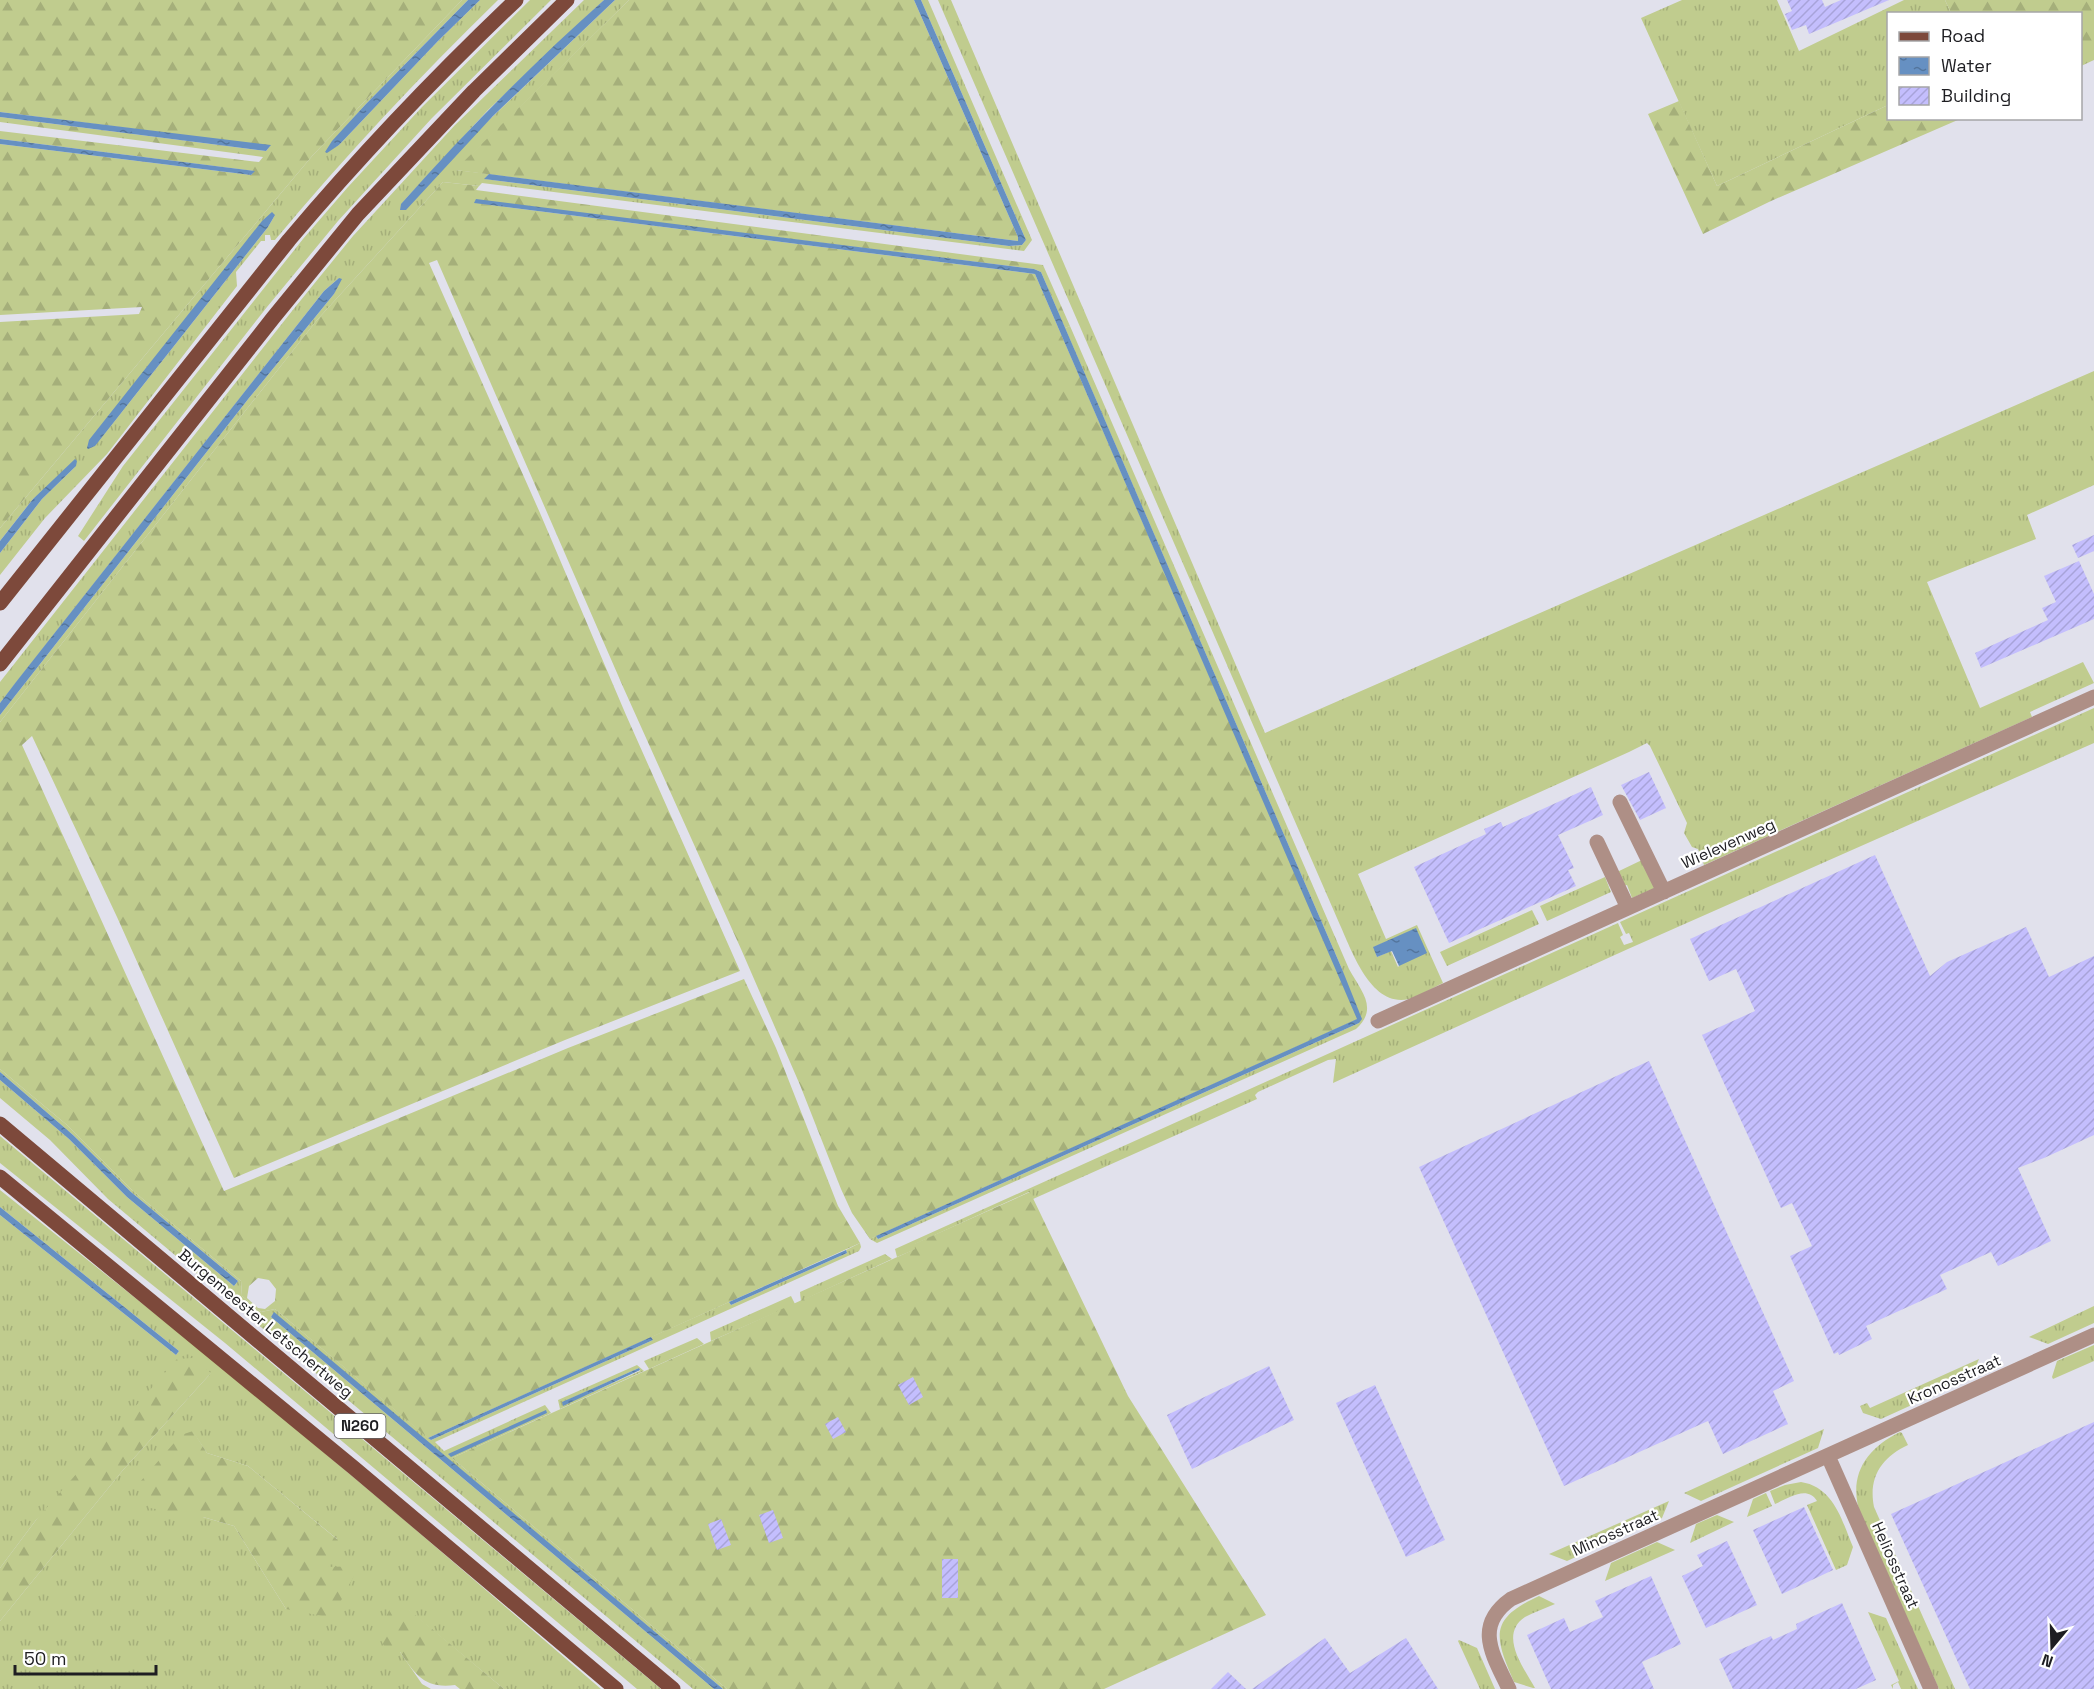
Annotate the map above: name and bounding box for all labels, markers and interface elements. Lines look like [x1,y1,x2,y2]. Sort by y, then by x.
legend [1887,12,2082,120]
text: Road [1941,24,1985,47]
text: Water [1941,54,1992,77]
text: Building [1941,84,2011,107]
street label: Wielevenweg [1678,813,1778,873]
street label: Burgemeester Letschertweg [174,1244,357,1403]
street label: Kronosstraat [1904,1349,2004,1409]
road number: N260 [334,1414,386,1438]
street label: Minosstraat [1569,1504,1662,1561]
street label: Heliosstraat [1867,1519,1924,1612]
north arrow [2022,1617,2082,1677]
scale bar [15,1638,156,1676]
text: 50 m [24,1647,66,1670]
text: N [2039,1649,2056,1672]

